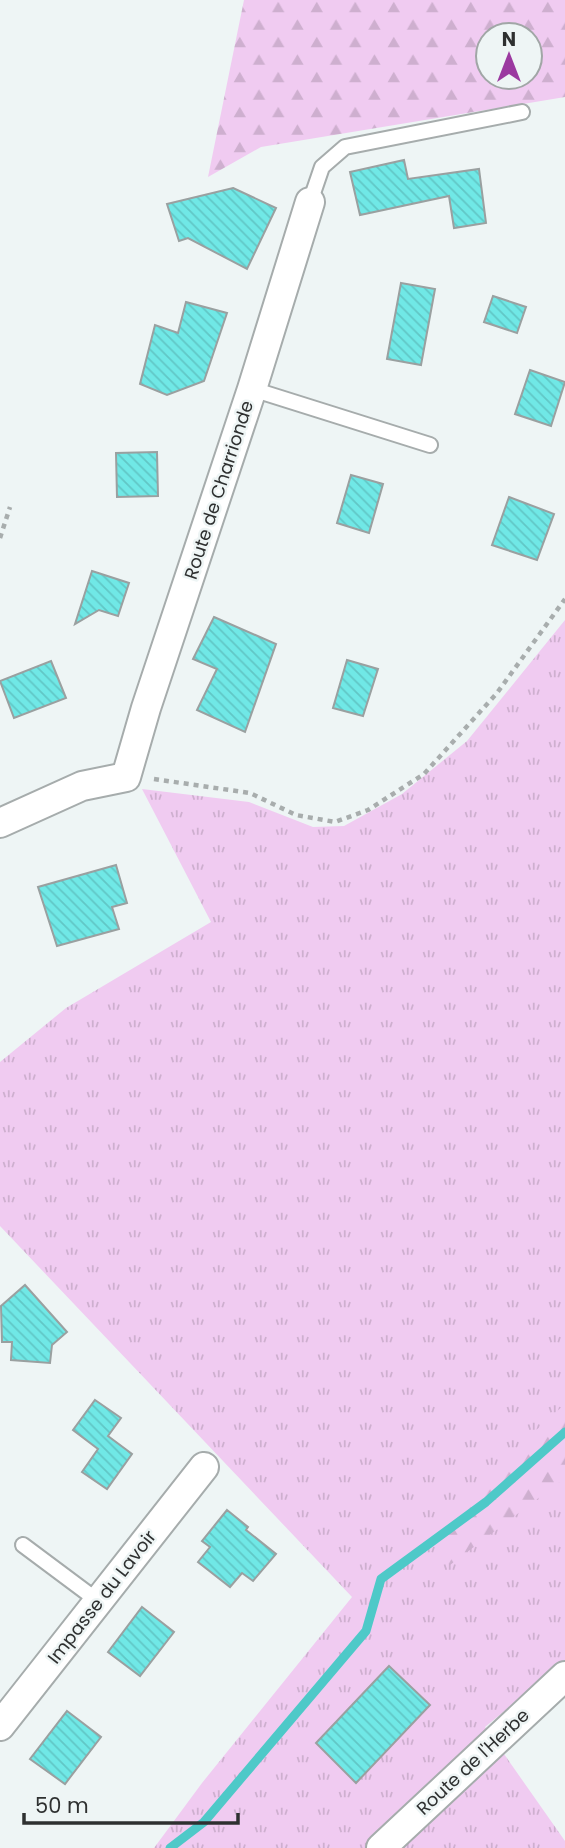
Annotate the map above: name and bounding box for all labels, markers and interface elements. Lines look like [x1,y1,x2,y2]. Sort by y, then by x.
north arrow [474,21,544,91]
text: N [502,26,516,53]
street label: Route de Charrionde [178,397,259,582]
street label: Impasse du Lavoir [41,1524,162,1669]
street label: Route de l'Herbe [411,1703,534,1820]
scale bar [24,1782,238,1826]
text: 50 m [35,1791,89,1820]

